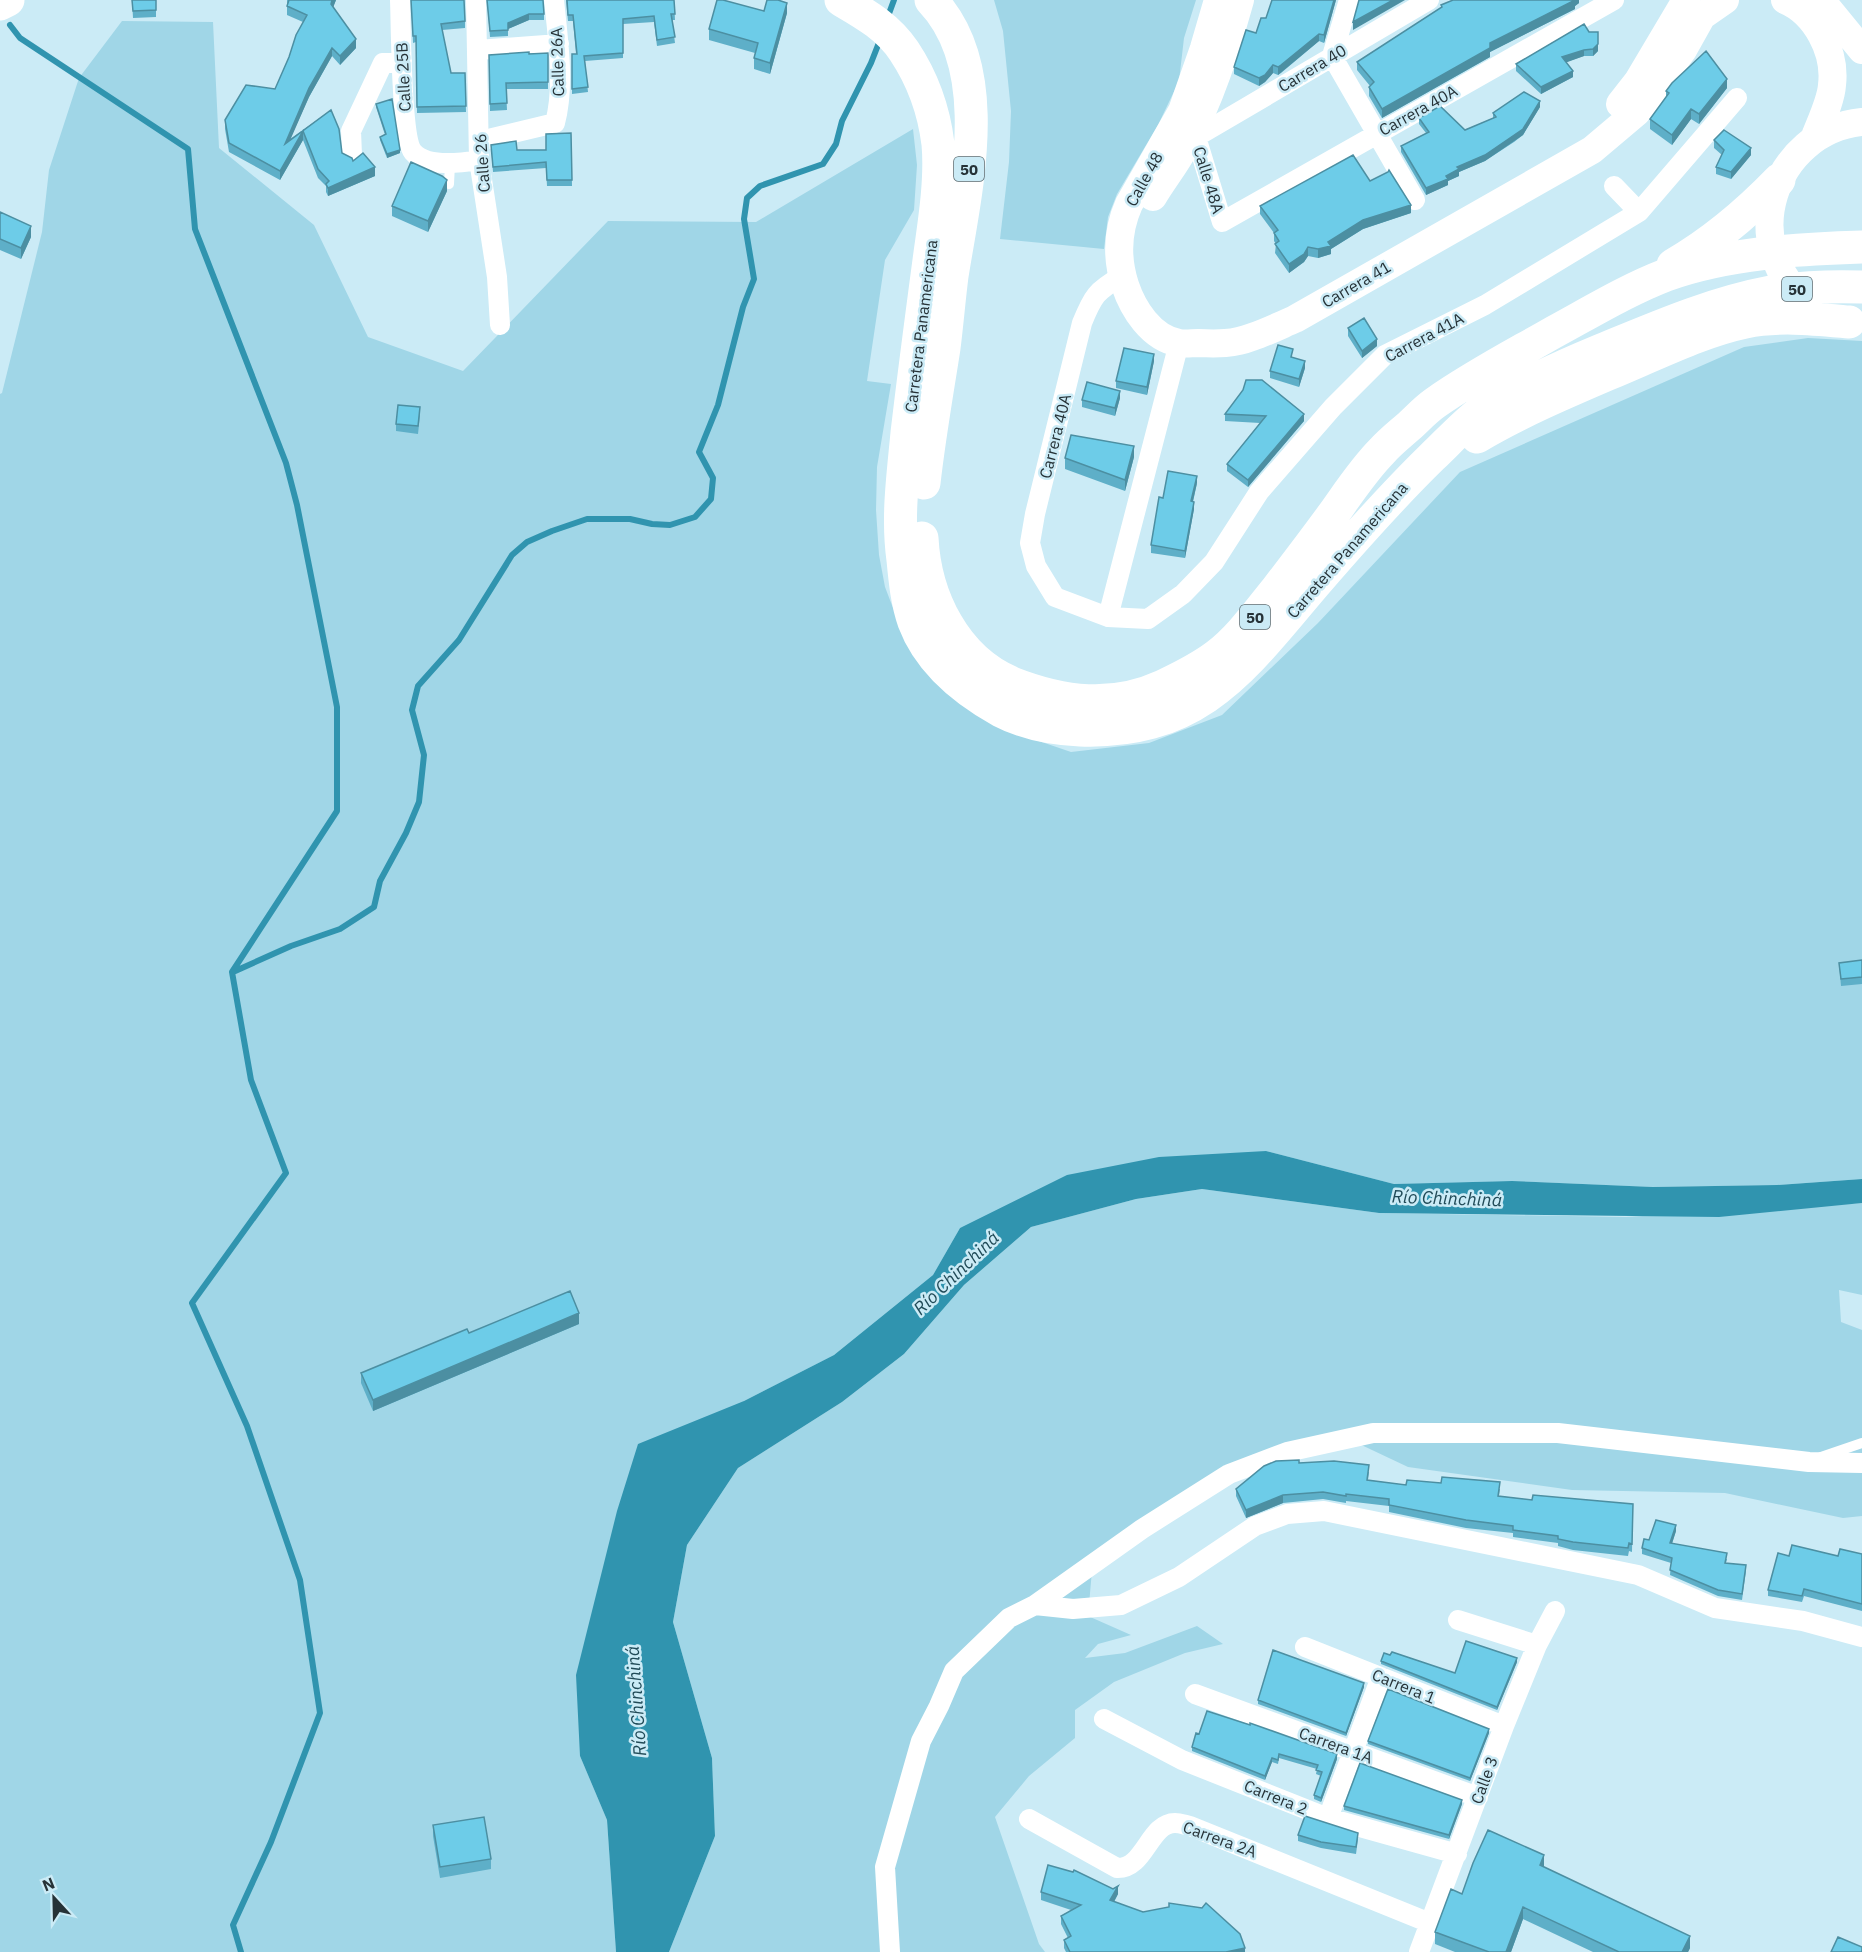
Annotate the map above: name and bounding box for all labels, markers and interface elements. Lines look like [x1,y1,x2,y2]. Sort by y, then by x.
street label: Calle 26A [546,27,568,97]
street label: Carrera 40 [1274,40,1350,96]
street label: Calle 25B [391,42,415,112]
street label: Carrera 40A [1375,80,1461,140]
street label: Calle 26 [470,133,494,193]
street label: Calle 48A [1189,144,1229,216]
street label: Calle 48 [1121,148,1167,210]
road number: 50 [954,157,984,181]
street label: Carretera Panamericana [900,238,942,414]
street label: Carrera 41 [1318,256,1394,312]
road number: 50 [1782,277,1812,301]
street label: Carrera 41A [1381,308,1467,366]
street label: Carrera 40A [1035,392,1075,480]
street label: Carretera Panamericana [1282,477,1412,622]
road number: 50 [1240,605,1270,629]
water label: Río Chinchiná [1391,1185,1503,1211]
water label: Río Chinchiná [908,1226,1004,1320]
water label: Río Chinchiná [621,1645,651,1757]
street label: Carrera 1 [1369,1664,1439,1708]
street label: Carrera 1A [1296,1722,1376,1768]
street label: Calle 3 [1466,1753,1502,1807]
street label: Carrera 2 [1241,1775,1311,1819]
street label: Carrera 2A [1180,1816,1260,1862]
north arrow [24,1868,84,1928]
text: N [39,1873,58,1896]

